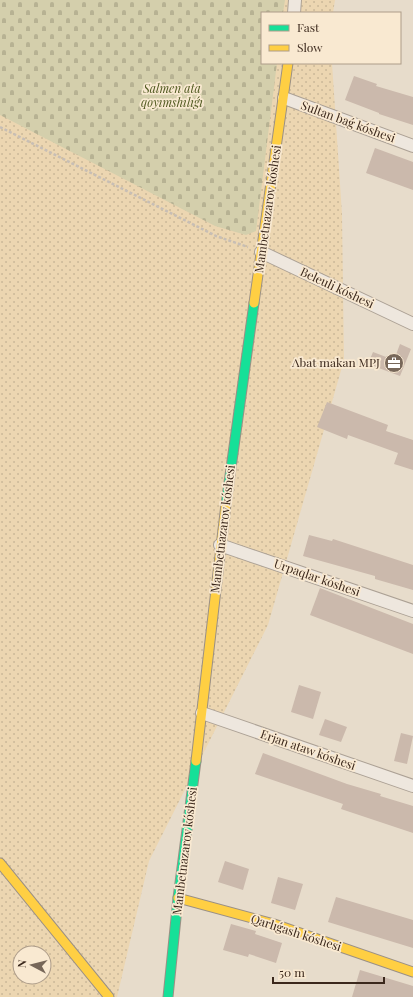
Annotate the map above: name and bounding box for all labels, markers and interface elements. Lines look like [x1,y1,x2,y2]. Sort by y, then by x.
legend [261,12,401,64]
text: Fast [297,19,320,35]
text: Slow [297,39,323,55]
park label: Salmen ata qoyımshılıǵı [141,80,203,110]
street label: Sultan baǵ kóshesi [299,97,398,146]
street label: Mambetnazarov kóshesi [250,143,284,274]
street label: Beleuli kóshesi [298,263,377,311]
office icon: Abat makan MPJ [383,352,405,374]
place label: Abat makan MPJ [291,354,380,370]
street label: Mambetnazarov kóshesi [206,463,238,594]
street label: Urpaqlar kóshesi [272,555,363,599]
street label: Erjan ataw kóshesi [258,725,359,773]
street label: Mambetnazarov kóshesi [168,785,200,916]
street label: Qarlıǵash kóshesi [249,910,344,954]
north arrow [12,945,52,985]
text: N [14,959,30,969]
scale bar [273,959,384,985]
text: 50 m [279,964,305,980]

